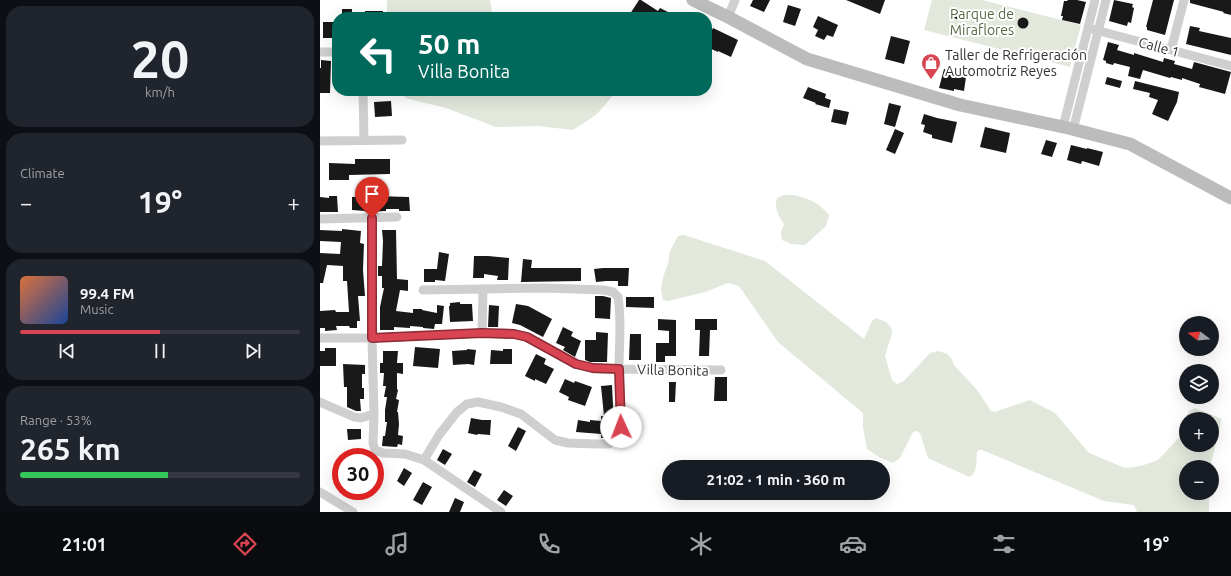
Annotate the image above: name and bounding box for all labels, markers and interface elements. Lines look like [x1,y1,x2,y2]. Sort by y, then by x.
park label: Parque de Miraflores [950,6,1014,38]
icon: left [352,28,404,80]
text: 50 m [418,28,480,59]
text: 20 [131,30,189,88]
street label: Calle 1 [1137,34,1181,60]
place label: Taller de Refrigeración Automotriz Reyes [945,47,1087,79]
shop icon: Taller de Refrigeración Automotriz Reyes [920,52,942,80]
text: Villa Bonita [418,61,510,81]
text: km/h [145,85,175,99]
text: Climate [20,166,65,180]
pin [355,177,389,218]
icon: arrive [361,183,383,205]
text: 19° [138,185,182,219]
text: − [20,190,32,215]
text: + [288,190,300,215]
text: 99.4 FM [80,285,134,302]
text: Music [80,302,114,316]
north arrow [1179,316,1219,356]
map controls [1179,316,1219,500]
icon: previous [56,340,78,362]
icon: pause [149,340,171,362]
icon: next [242,340,264,362]
street label: Villa Bonita [637,361,709,379]
button: layers [1179,364,1219,404]
position arrow [600,406,642,448]
button: + [1179,412,1219,452]
text: Range · 53% [20,413,92,427]
text: 265 km [20,432,121,466]
speed limit sign: 30 [332,448,384,500]
button: − [1179,460,1219,500]
text: 21:02 · 1 min · 360 m [707,471,845,488]
icon: directions [231,530,259,558]
icon: music [383,530,411,558]
icon: phone [535,530,563,558]
icon: climate [687,530,715,558]
icon: car [839,530,867,558]
icon: filters [990,530,1018,558]
text: 21:01 [62,534,107,554]
text: 19° [1142,534,1169,554]

